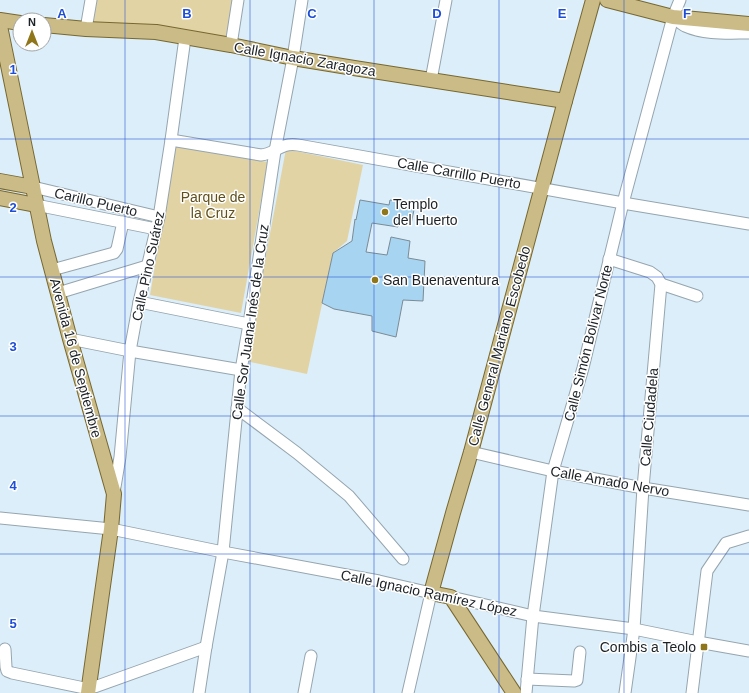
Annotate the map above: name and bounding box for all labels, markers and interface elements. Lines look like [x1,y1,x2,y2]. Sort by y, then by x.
text: A [57,6,67,21]
text: B [182,6,192,21]
text: C [307,6,317,21]
text: D [432,6,442,21]
text: E [558,6,567,21]
text: F [683,6,691,21]
north arrow [12,12,52,52]
text: N [28,16,36,28]
street label: Calle Ignacio Zaragoza [233,39,377,79]
text: 1 [9,62,17,77]
street label: Calle Carrillo Puerto [396,154,522,192]
street label: Carillo Puerto [53,185,139,219]
park label: Parque de la Cruz [181,189,246,221]
place label: Templo del Huerto [393,196,458,228]
text: 2 [9,200,17,215]
marker: Templo del Huerto [380,207,390,217]
street label: Calle Pino Suárez [129,210,167,322]
street label: Calle Sor Juana Inés de la Cruz [228,223,272,421]
street label: Calle General Mariano Escobedo [465,244,533,448]
street label: Calle Simón Bolívar Norte [561,263,615,423]
place label: San Buenaventura [383,272,499,288]
marker: San Buenaventura [370,275,380,285]
street label: Avenida 16 de Septiembre [47,276,105,440]
text: 3 [9,339,17,354]
street label: Calle Ciudadela [637,367,661,467]
street label: Calle Amado Nervo [549,463,671,499]
text: 4 [9,478,17,493]
street label: Calle Ignacio Ramírez López [339,566,519,620]
text: 5 [9,616,17,631]
place label: Combis a Teolo [600,639,696,655]
marker: Combis a Teolo [699,642,709,652]

